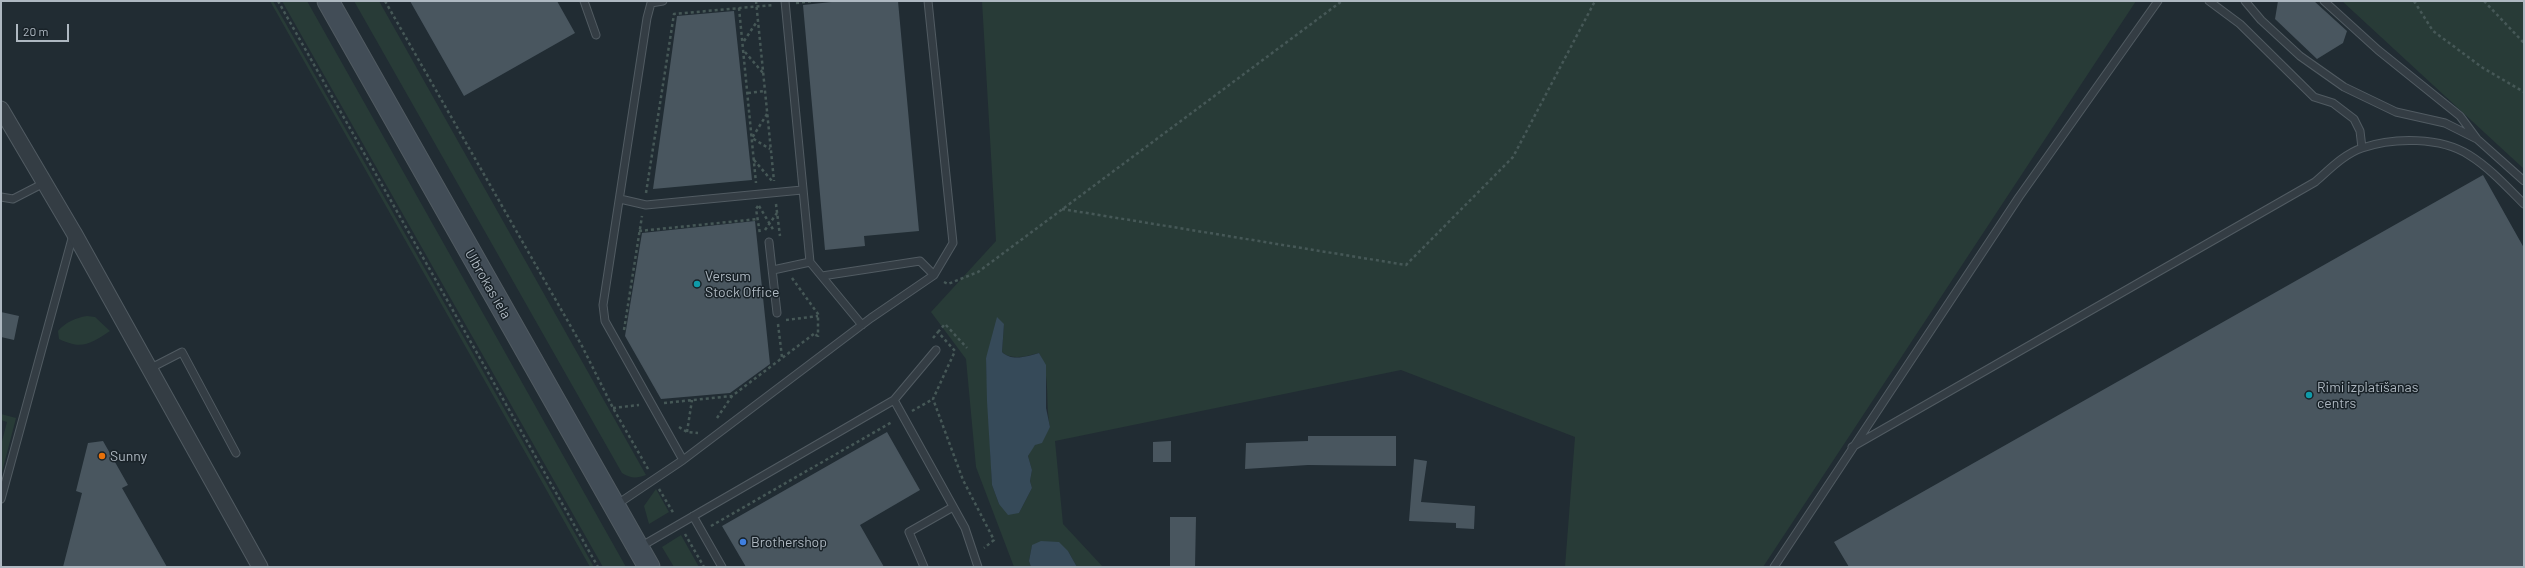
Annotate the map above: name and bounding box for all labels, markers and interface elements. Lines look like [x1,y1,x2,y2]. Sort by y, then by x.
scale bar [18,16,71,42]
text: 20 m [23,24,49,38]
street label: Ulbrokas iela [461,246,515,322]
place label: Versum Stock Office [705,268,779,300]
marker: Versum Stock Office [692,279,702,289]
place label: Rimi izplatīšanas centrs [2317,379,2418,412]
marker: Rimi izplatīšanas centrs [2304,390,2314,400]
place label: Sunny [110,448,147,464]
marker: Sunny [97,451,107,461]
place label: Brothershop [751,534,827,550]
marker: Brothershop [738,537,748,547]

